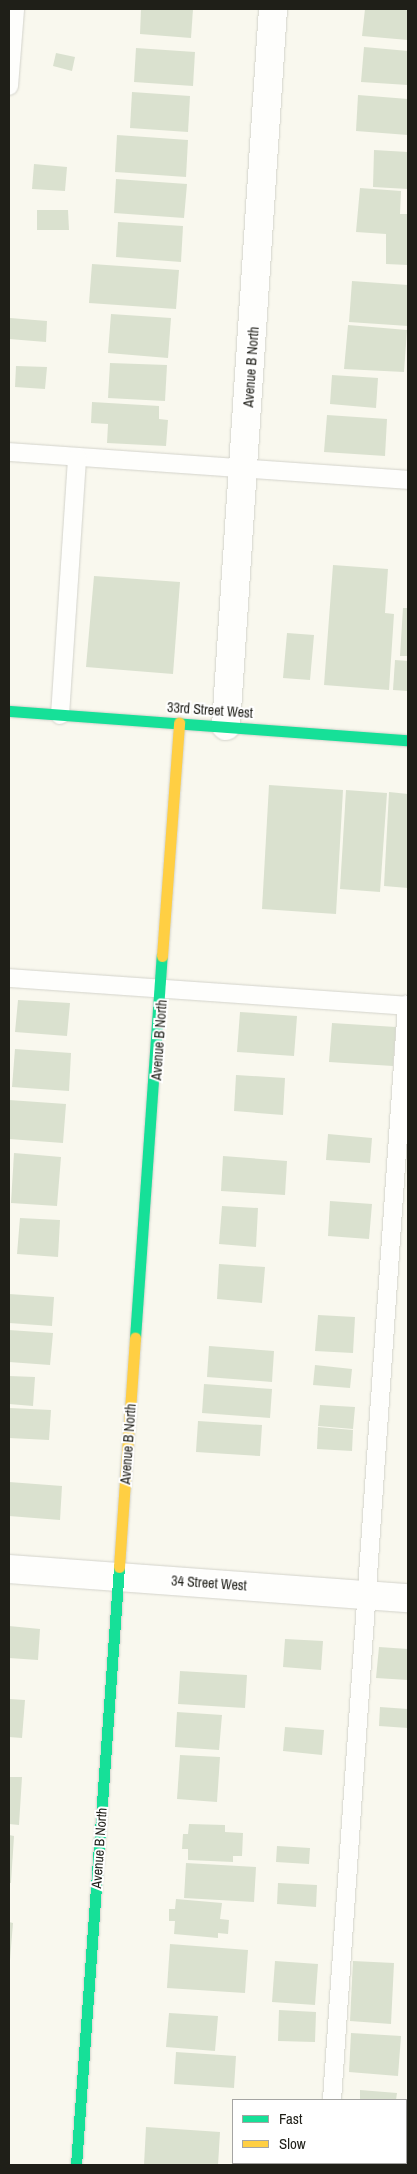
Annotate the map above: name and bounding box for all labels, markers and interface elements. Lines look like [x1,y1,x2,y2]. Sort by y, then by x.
street label: Avenue B North [240,326,262,408]
street label: 33rd Street West [167,699,253,721]
street label: Avenue B North [148,999,170,1081]
street label: Avenue B North [117,1403,139,1485]
street label: 34 Street West [171,1572,247,1594]
street label: Avenue B North [88,1807,110,1889]
legend [232,2099,407,2164]
text: Fast [279,2108,302,2129]
text: Slow [279,2133,306,2154]

